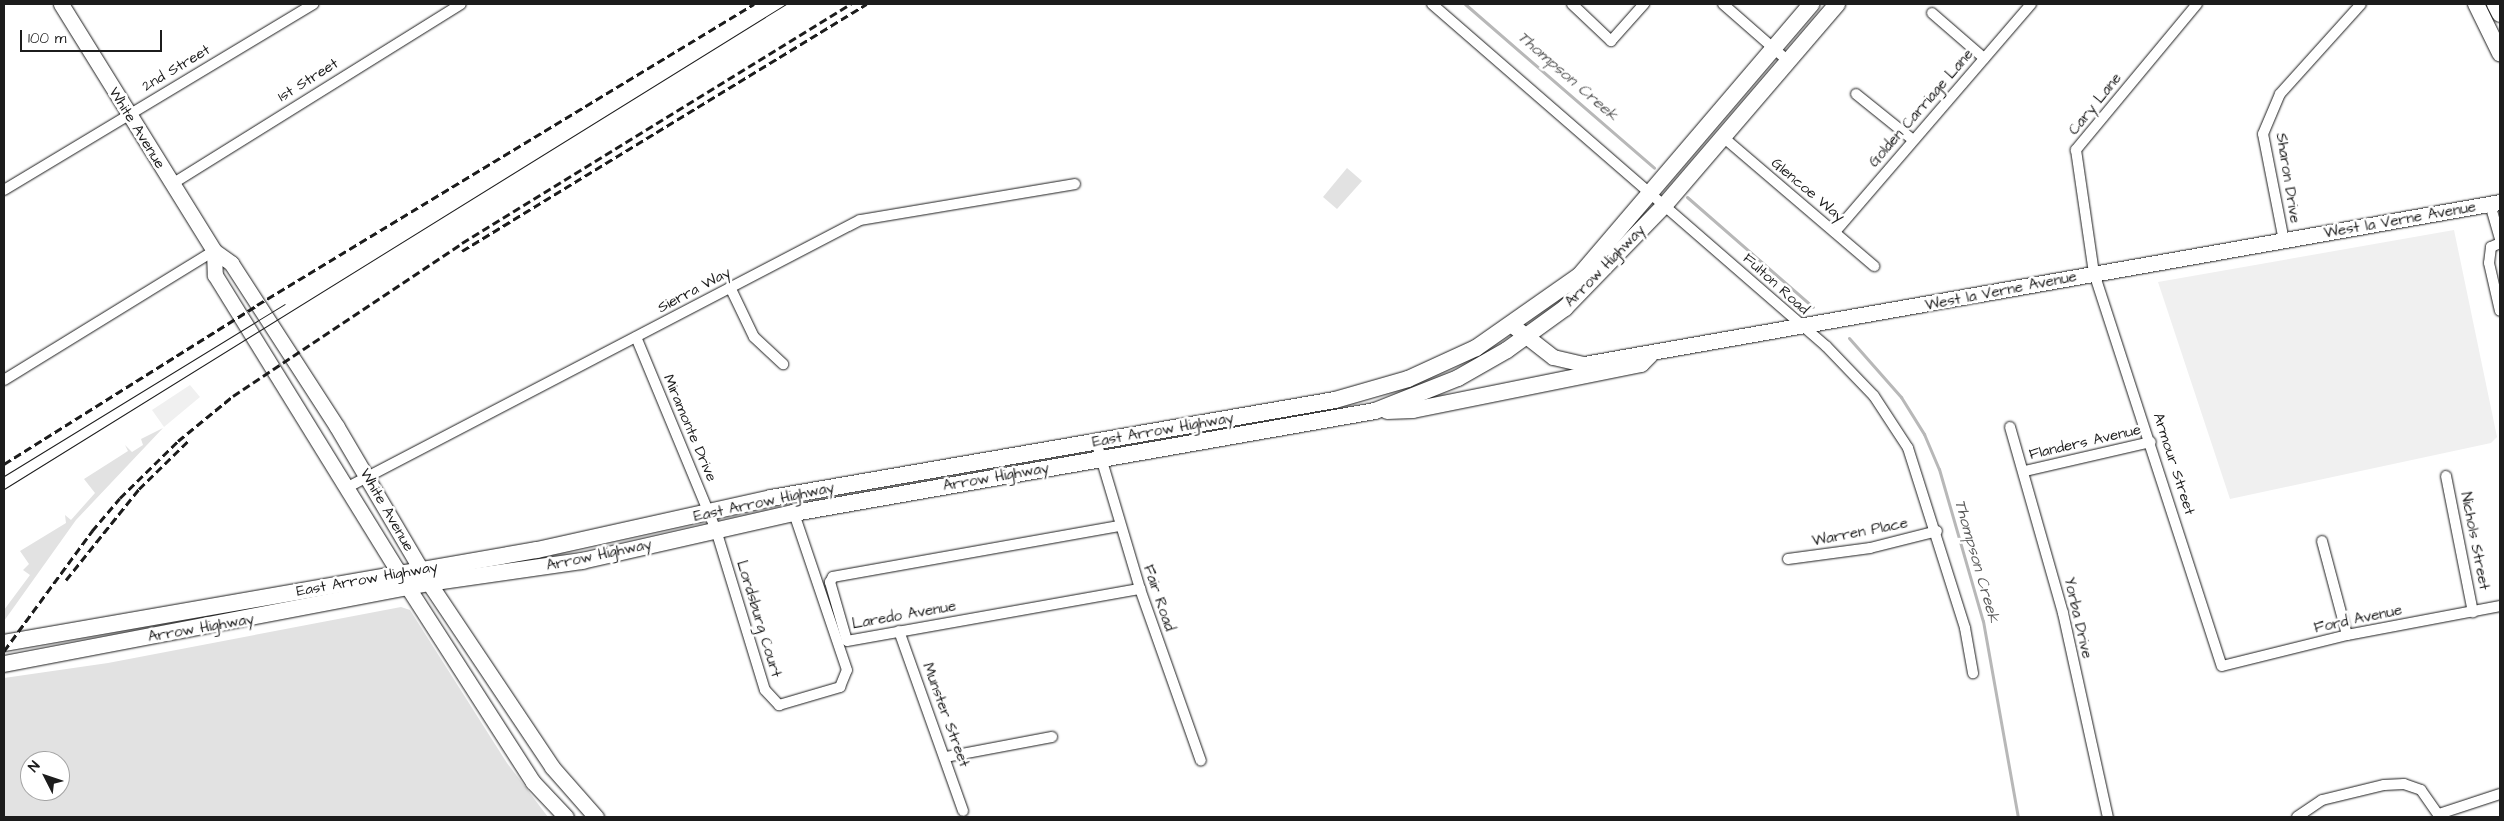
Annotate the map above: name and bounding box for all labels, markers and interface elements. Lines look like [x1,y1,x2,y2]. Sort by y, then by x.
scale bar [22,20,165,52]
water label: Thompson Creek [1514,27,1622,125]
text: 100 m [28,28,67,49]
street label: 2nd Street [139,41,213,95]
street label: Golden Carriage Lane [1865,45,1977,171]
street label: 1st Street [274,54,342,106]
street label: Cary Lane [2065,69,2125,139]
street label: White Avenue [105,84,169,172]
street label: Sharon Drive [2272,132,2304,224]
street label: Glencoe Way [1768,154,1848,226]
street label: West la Verne Avenue [2323,198,2477,242]
street label: Arrow Highway [1561,221,1649,311]
street label: Fulton Road [1739,250,1813,318]
street label: Sierra Way [654,263,734,317]
street label: West la Verne Avenue [1924,267,2078,315]
street label: Miramonte Drive [659,372,721,484]
street label: East Arrow Highway [1091,409,1235,451]
street label: Armour Street [2149,411,2199,517]
street label: Flanders Avenue [2027,420,2143,464]
street label: Arrow Highway [942,459,1050,495]
street label: White Avenue [356,465,418,555]
street label: East Arrow Highway [692,478,836,526]
street label: Nichols Street [2457,491,2493,591]
water label: Thompson Creek [1950,497,2004,625]
street label: Warren Place [1811,514,1909,550]
street label: Arrow Highway [545,535,653,575]
street label: East Arrow Highway [295,558,439,600]
street label: Lordsburg Court [733,558,785,680]
street label: Fair Road [1139,562,1179,634]
street label: Yorba Drive [2060,576,2096,660]
street label: Laredo Avenue [851,597,957,633]
street label: Ford Avenue [2312,601,2404,637]
street label: Arrow Highway [147,610,255,646]
street label: Munster Street [919,660,973,770]
north arrow [20,751,70,801]
text: N [24,757,45,777]

